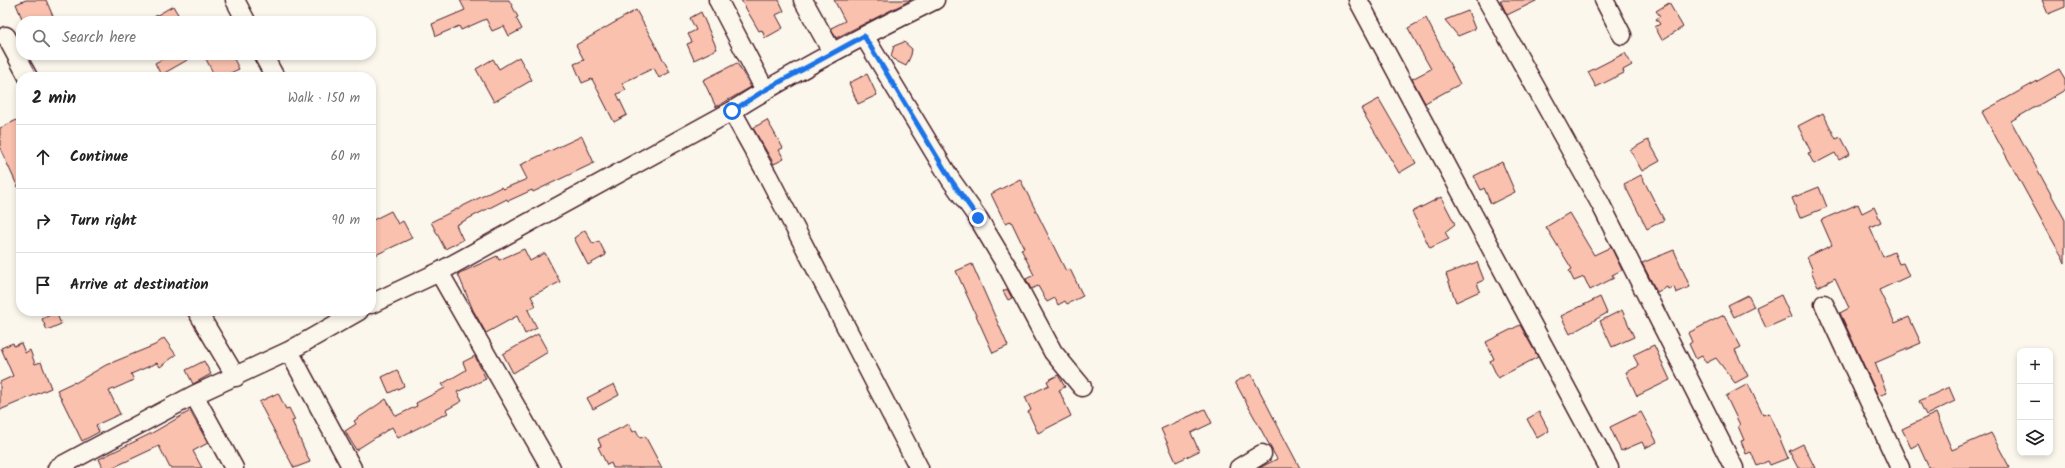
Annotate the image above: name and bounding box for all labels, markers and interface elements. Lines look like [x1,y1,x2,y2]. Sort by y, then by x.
search box [16,16,376,60]
text: Search here [62,26,136,50]
icon: search [30,27,52,49]
text: 2 min [32,85,76,112]
text: Walk · 150 m [288,88,360,109]
route start [723,102,741,120]
text: Continue [70,145,128,169]
icon: ahead [32,146,54,168]
text: 60 m [331,146,360,167]
text: Turn right [70,209,137,233]
route end [969,209,987,227]
icon: right [32,210,54,232]
text: 90 m [332,210,360,231]
text: Arrive at destination [70,273,209,297]
icon: arrive [32,274,54,296]
map controls [2017,348,2053,456]
button: + [2017,348,2053,384]
button: − [2017,384,2053,420]
button: layers [2017,420,2053,456]

